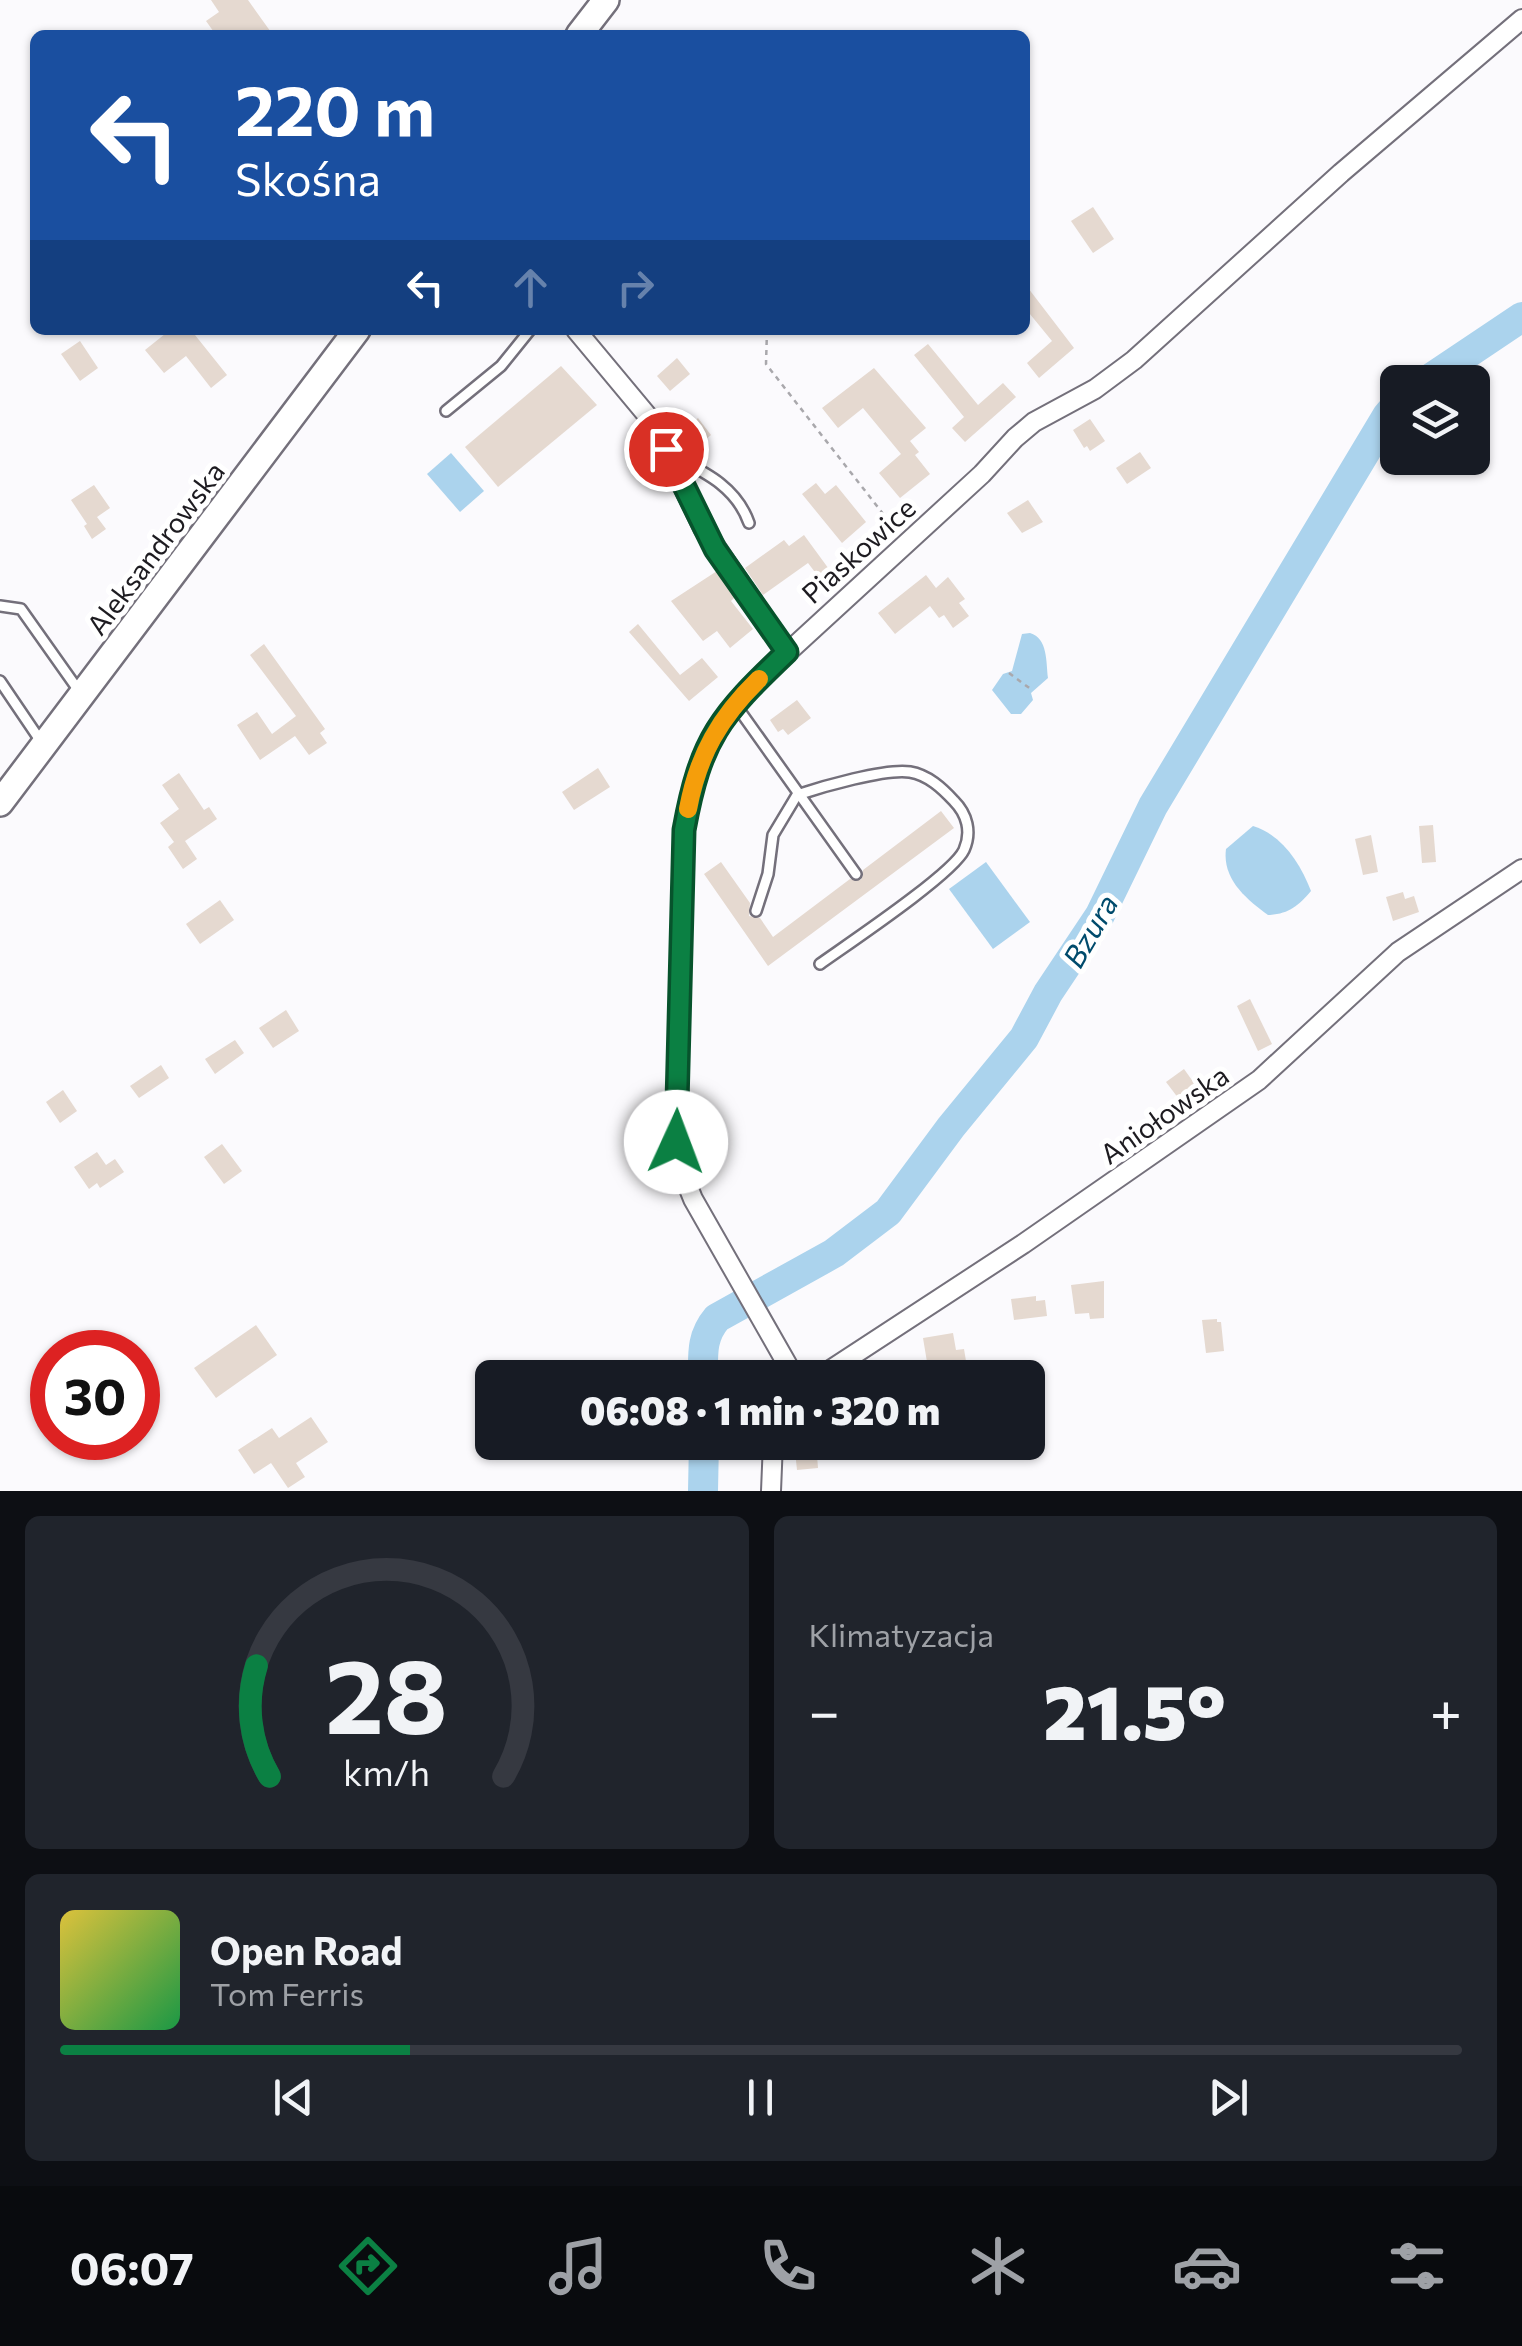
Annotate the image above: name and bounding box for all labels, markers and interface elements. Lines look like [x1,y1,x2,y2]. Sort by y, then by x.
text: 220 m [235,65,435,150]
icon: left [70,70,200,200]
text: Skośna [235,150,381,205]
icon: left [398,260,453,315]
icon: ahead [503,260,558,315]
icon: right [608,260,663,315]
map controls [1380,365,1490,475]
button: layers [1380,365,1490,475]
pin [624,407,709,492]
icon: arrive [639,422,694,477]
street label: Aleksandrowska [79,455,231,641]
street label: Piaskowice [794,490,922,610]
water label: Bzura [1053,887,1125,973]
street label: Aniołowska [1093,1057,1235,1171]
position arrow [624,1090,728,1194]
speed limit sign: 30 [30,1330,160,1460]
text: 06:08 · 1 min · 320 m [580,1386,940,1433]
text: Klimatyzacja [809,1614,994,1654]
text: 28 [325,1628,448,1755]
text: 21.5° [1043,1664,1226,1755]
text: − [809,1676,840,1743]
text: + [1430,1676,1462,1743]
text: km/h [343,1750,430,1793]
text: Open Road [210,1926,403,1973]
text: Tom Ferris [210,1973,364,2013]
icon: previous [266,2070,321,2125]
icon: pause [733,2070,788,2125]
icon: next [1201,2070,1256,2125]
icon: directions [333,2231,403,2301]
icon: music [543,2231,613,2301]
icon: phone [753,2231,823,2301]
icon: climate [963,2231,1033,2301]
icon: car [1172,2231,1242,2301]
icon: filters [1382,2231,1452,2301]
text: 06:07 [70,2239,194,2294]

